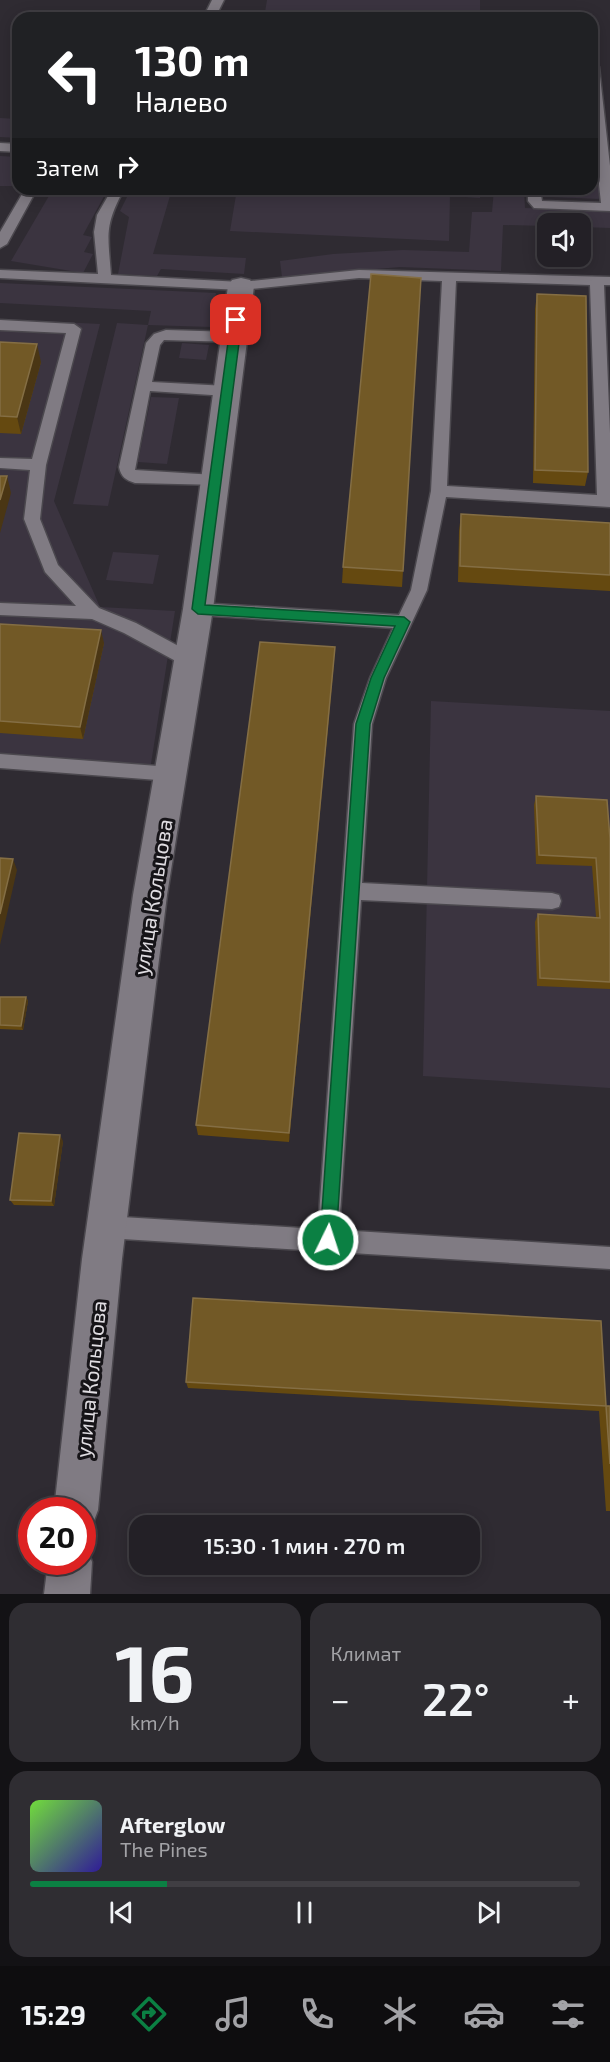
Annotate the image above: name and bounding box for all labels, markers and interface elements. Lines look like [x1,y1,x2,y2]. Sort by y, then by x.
text: 130 m [135,34,250,84]
icon: left [36,36,114,114]
text: Налево [135,85,228,117]
icon: right [111,150,144,183]
text: Затем [36,154,99,180]
map controls [537,213,591,267]
button: sound [537,213,591,267]
pin [210,294,261,345]
icon: arrive [219,303,252,336]
street label: улица Кольцова [127,817,178,977]
position arrow [296,1208,360,1272]
street label: улица Кольцова [69,1299,112,1459]
speed limit sign: 20 [18,1497,96,1575]
text: 15:30 · 1 мин · 270 m [204,1532,405,1558]
text: 16 [115,1624,195,1718]
text: Климат [331,1641,401,1665]
text: 22° [422,1671,490,1725]
text: − [331,1679,350,1719]
text: + [562,1679,580,1719]
text: km/h [130,1710,180,1734]
text: Afterglow [120,1811,225,1837]
text: The Pines [120,1837,208,1861]
icon: previous [105,1896,138,1929]
icon: pause [288,1896,321,1929]
icon: next [472,1896,505,1929]
icon: directions [128,1993,170,2035]
icon: music [212,1993,254,2035]
icon: phone [296,1993,338,2035]
icon: climate [379,1993,421,2035]
icon: car [463,1993,505,2035]
icon: filters [547,1993,589,2035]
text: 15:29 [21,1998,86,2030]

